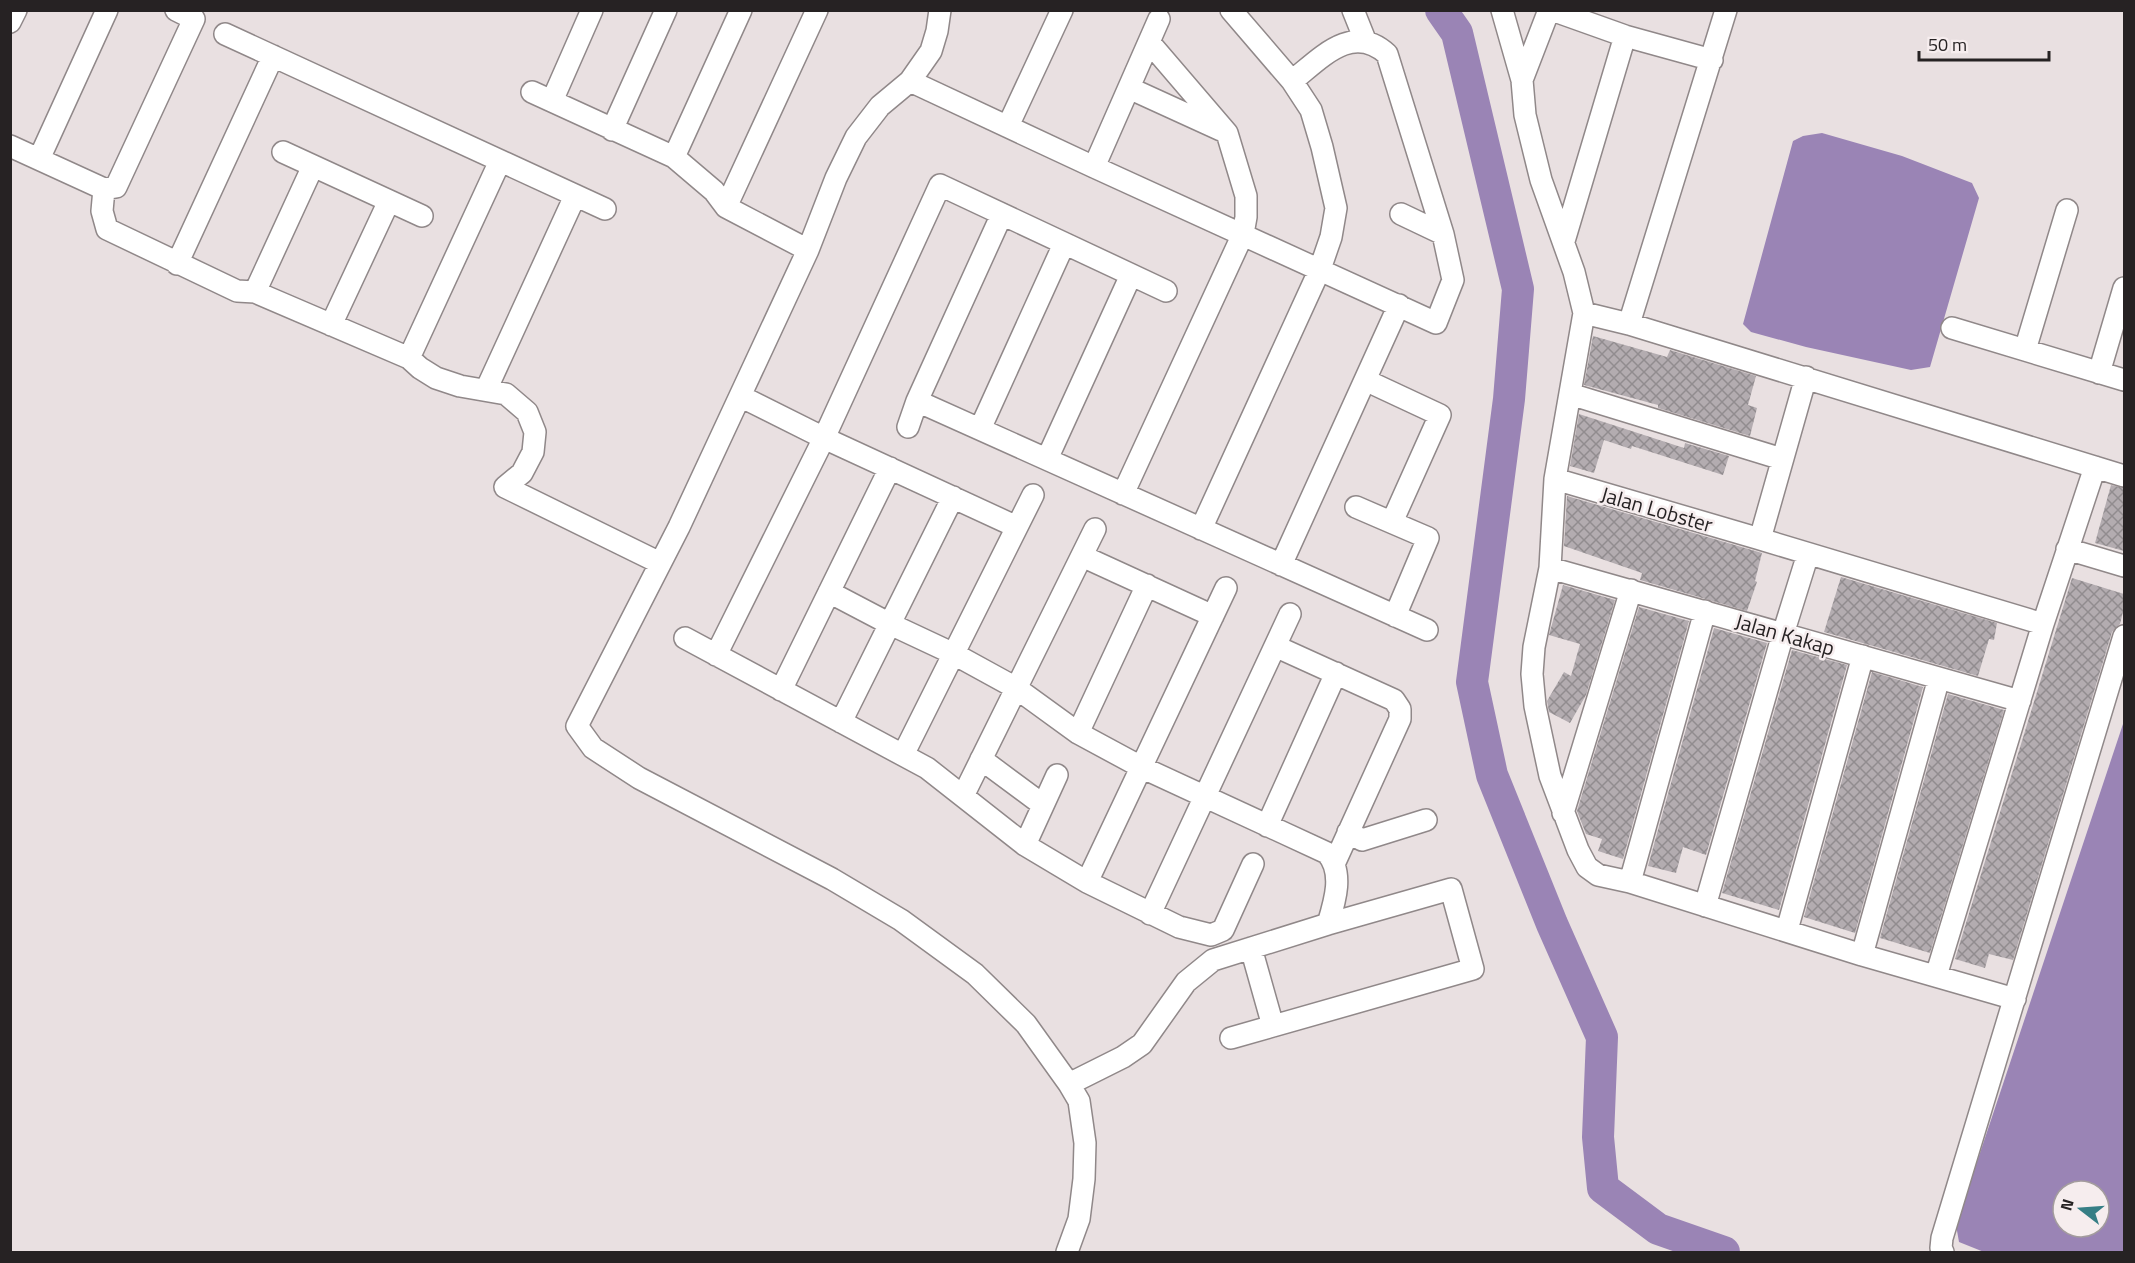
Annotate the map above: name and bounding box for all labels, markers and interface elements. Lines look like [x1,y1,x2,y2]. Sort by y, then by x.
scale bar [1919,24,2050,62]
text: 50 m [1928,31,1967,58]
street label: Jalan Lobster [1597,478,1717,540]
street label: Jalan Kakap [1732,605,1838,663]
north arrow [2051,1179,2111,1239]
text: N [2054,1196,2080,1213]

